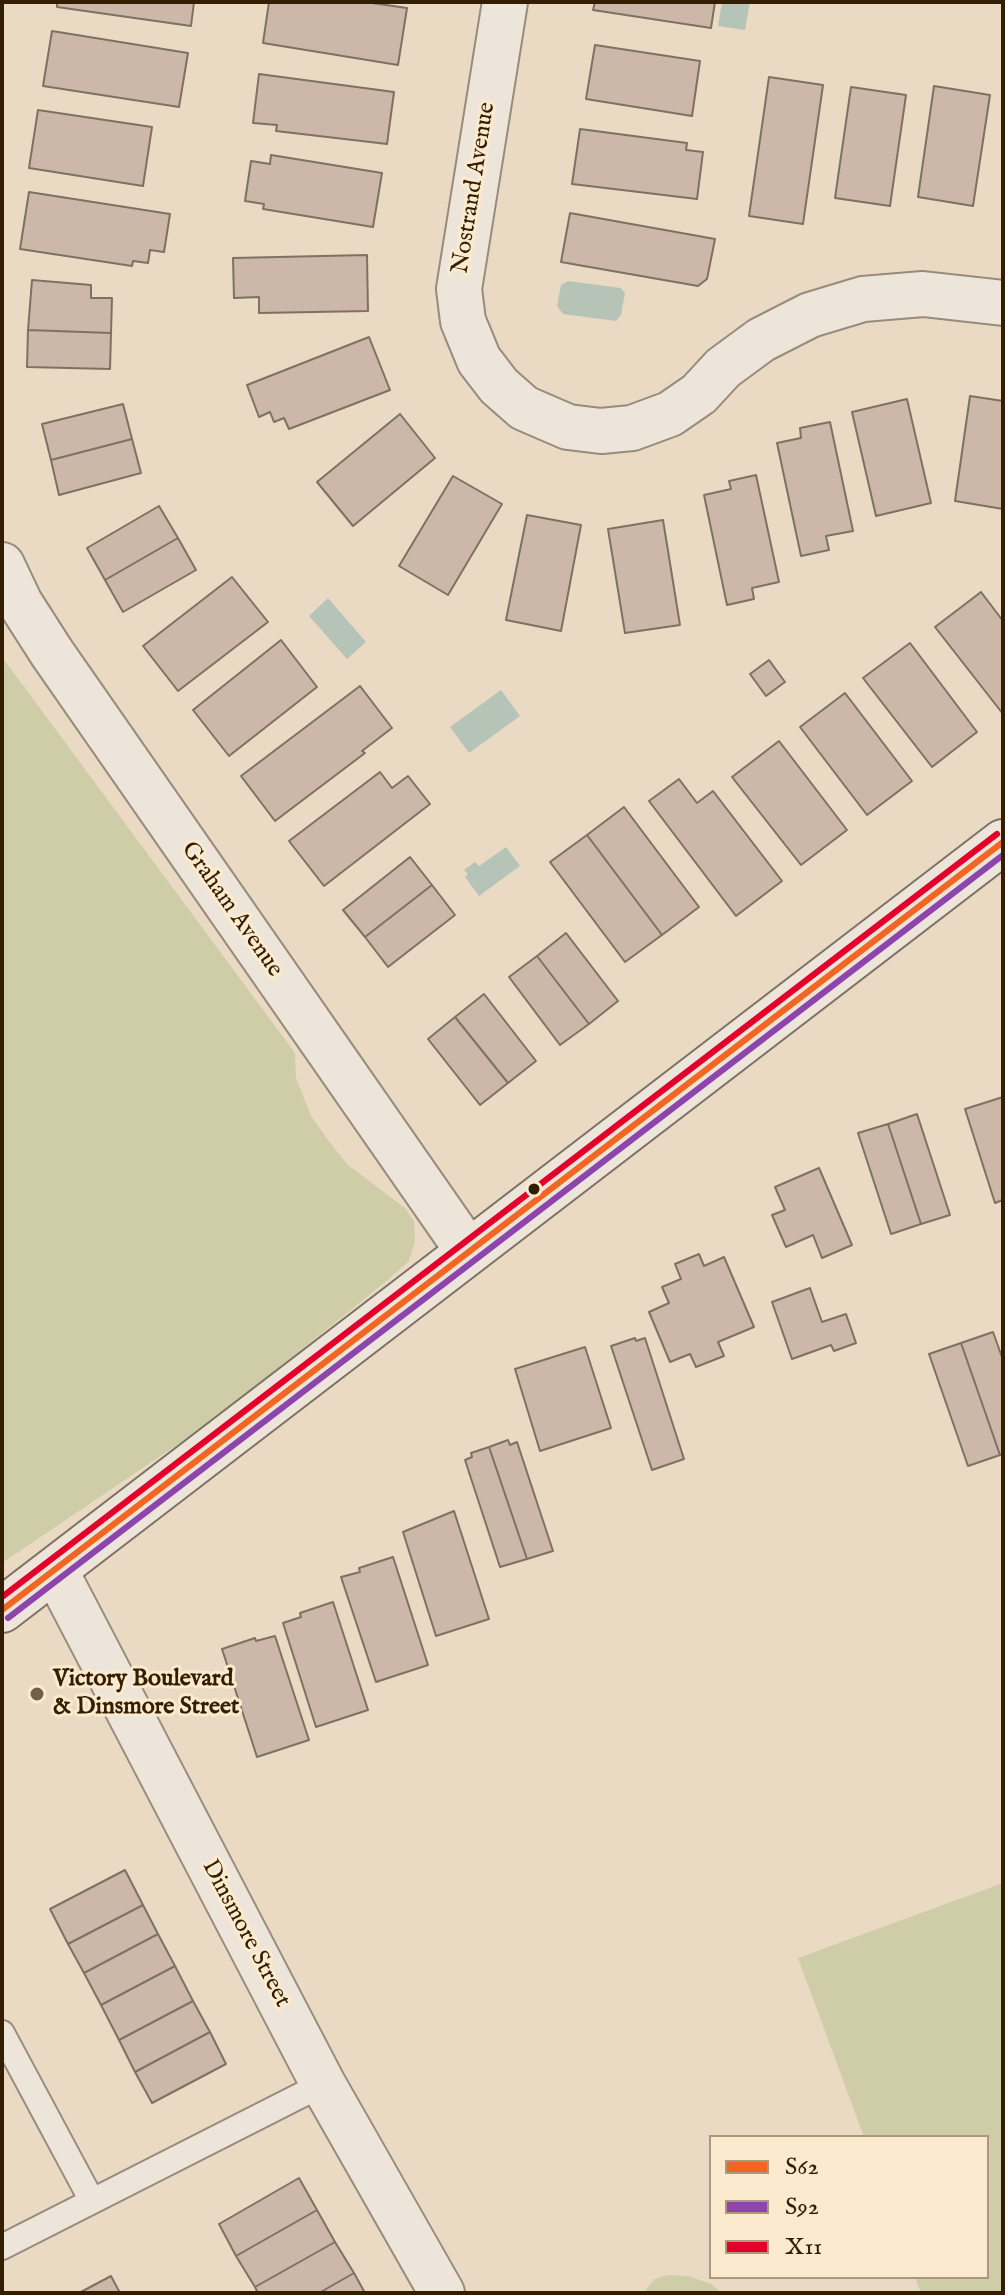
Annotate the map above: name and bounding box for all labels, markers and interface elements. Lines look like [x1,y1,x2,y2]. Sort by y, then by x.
street label: Nostrand Avenue [447,100,503,276]
street label: Graham Avenue [174,837,288,983]
unlabelled marker [526,1181,542,1197]
place label: Victory Boulevard & Dinsmore Street [53,1666,239,1722]
marker: Victory Boulevard & Dinsmore Street [28,1685,46,1703]
street label: Dinsmore Street [194,1855,296,2013]
legend [709,2135,989,2279]
text: S62 [785,2152,819,2183]
text: S92 [785,2192,819,2223]
text: X11 [785,2232,822,2263]

